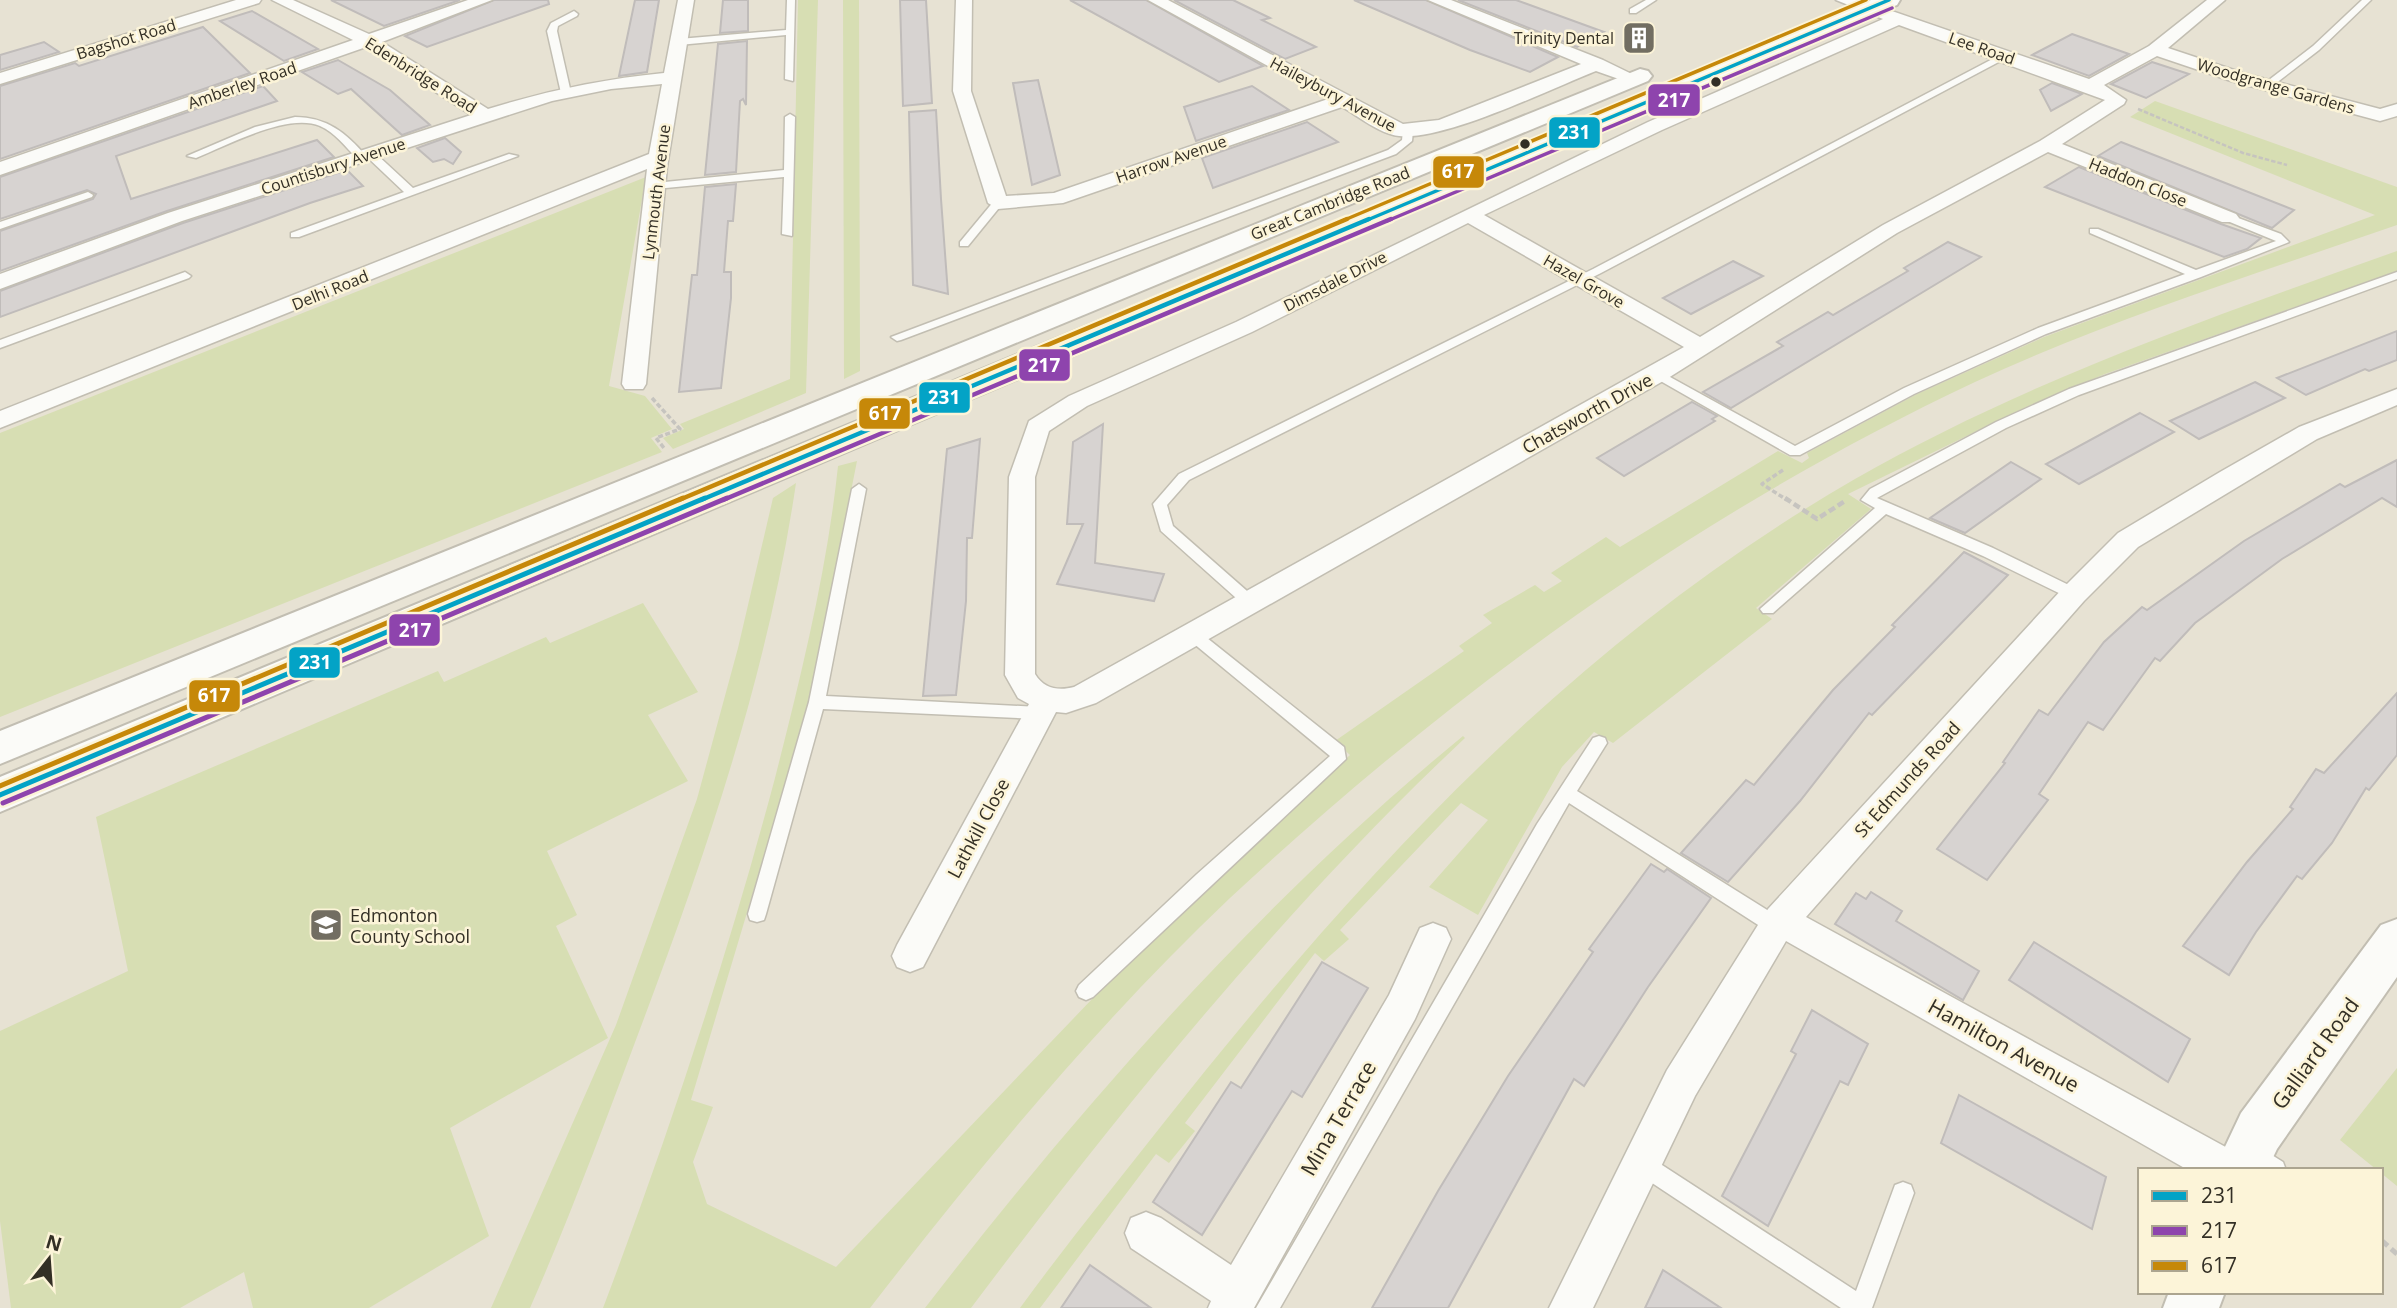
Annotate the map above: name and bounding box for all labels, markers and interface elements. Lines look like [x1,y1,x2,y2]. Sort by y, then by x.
street label: Bagshot Road [74,13,178,65]
building icon: Trinity Dental [1620,19,1658,57]
street label: Lee Road [1946,26,2018,70]
place label: Trinity Dental [1514,27,1614,49]
street label: Edenbridge Road [361,32,481,118]
street label: Haileybury Avenue [1266,51,1400,137]
street label: Woodgrange Gardens [2195,53,2357,119]
street label: Amberley Road [185,56,299,114]
unlabelled marker [1709,75,1723,89]
line badge: 217 [1647,83,1701,117]
text: 217 [1658,87,1690,113]
line badge: 231 [1548,116,1601,149]
text: 231 [1558,119,1590,145]
street label: Lynmouth Avenue [637,123,675,261]
street label: Harrow Avenue [1113,130,1229,188]
street label: Countisbury Avenue [258,132,408,200]
unlabelled marker [1518,137,1532,151]
street label: Haddon Close [2086,152,2190,212]
line badge: 617 [1432,155,1485,189]
text: 617 [1442,158,1474,184]
street label: Great Cambridge Road [1247,161,1413,245]
street label: Dimsdale Drive [1280,246,1390,316]
street label: Hazel Grove [1539,249,1629,313]
street label: Delhi Road [288,265,372,315]
line badge: 217 [1018,348,1071,382]
text: 217 [1028,352,1060,378]
street label: Chatsworth Drive [1517,367,1657,459]
line badge: 231 [918,381,971,414]
text: 231 [928,384,960,410]
line badge: 617 [858,397,911,430]
text: 617 [869,400,901,426]
line badge: 217 [388,613,441,647]
text: 217 [399,617,431,643]
line badge: 231 [288,646,341,679]
text: 231 [299,649,331,675]
line badge: 617 [188,679,241,713]
text: 617 [198,682,230,708]
street label: St Edmunds Road [1849,716,1965,842]
street label: Lathkill Close [942,774,1014,882]
place label: Edmonton County School [350,903,470,948]
school or university icon: Edmonton County School [307,906,345,944]
street label: Hamilton Avenue [1923,992,2085,1098]
street label: Galliard Road [2265,992,2365,1114]
street label: Mina Terrace [1294,1055,1382,1181]
legend [2138,1168,2383,1294]
text: 231 [2201,1181,2237,1209]
text: 217 [2201,1216,2237,1244]
north arrow [14,1224,84,1294]
text: N [43,1228,65,1257]
text: 617 [2201,1251,2237,1279]

